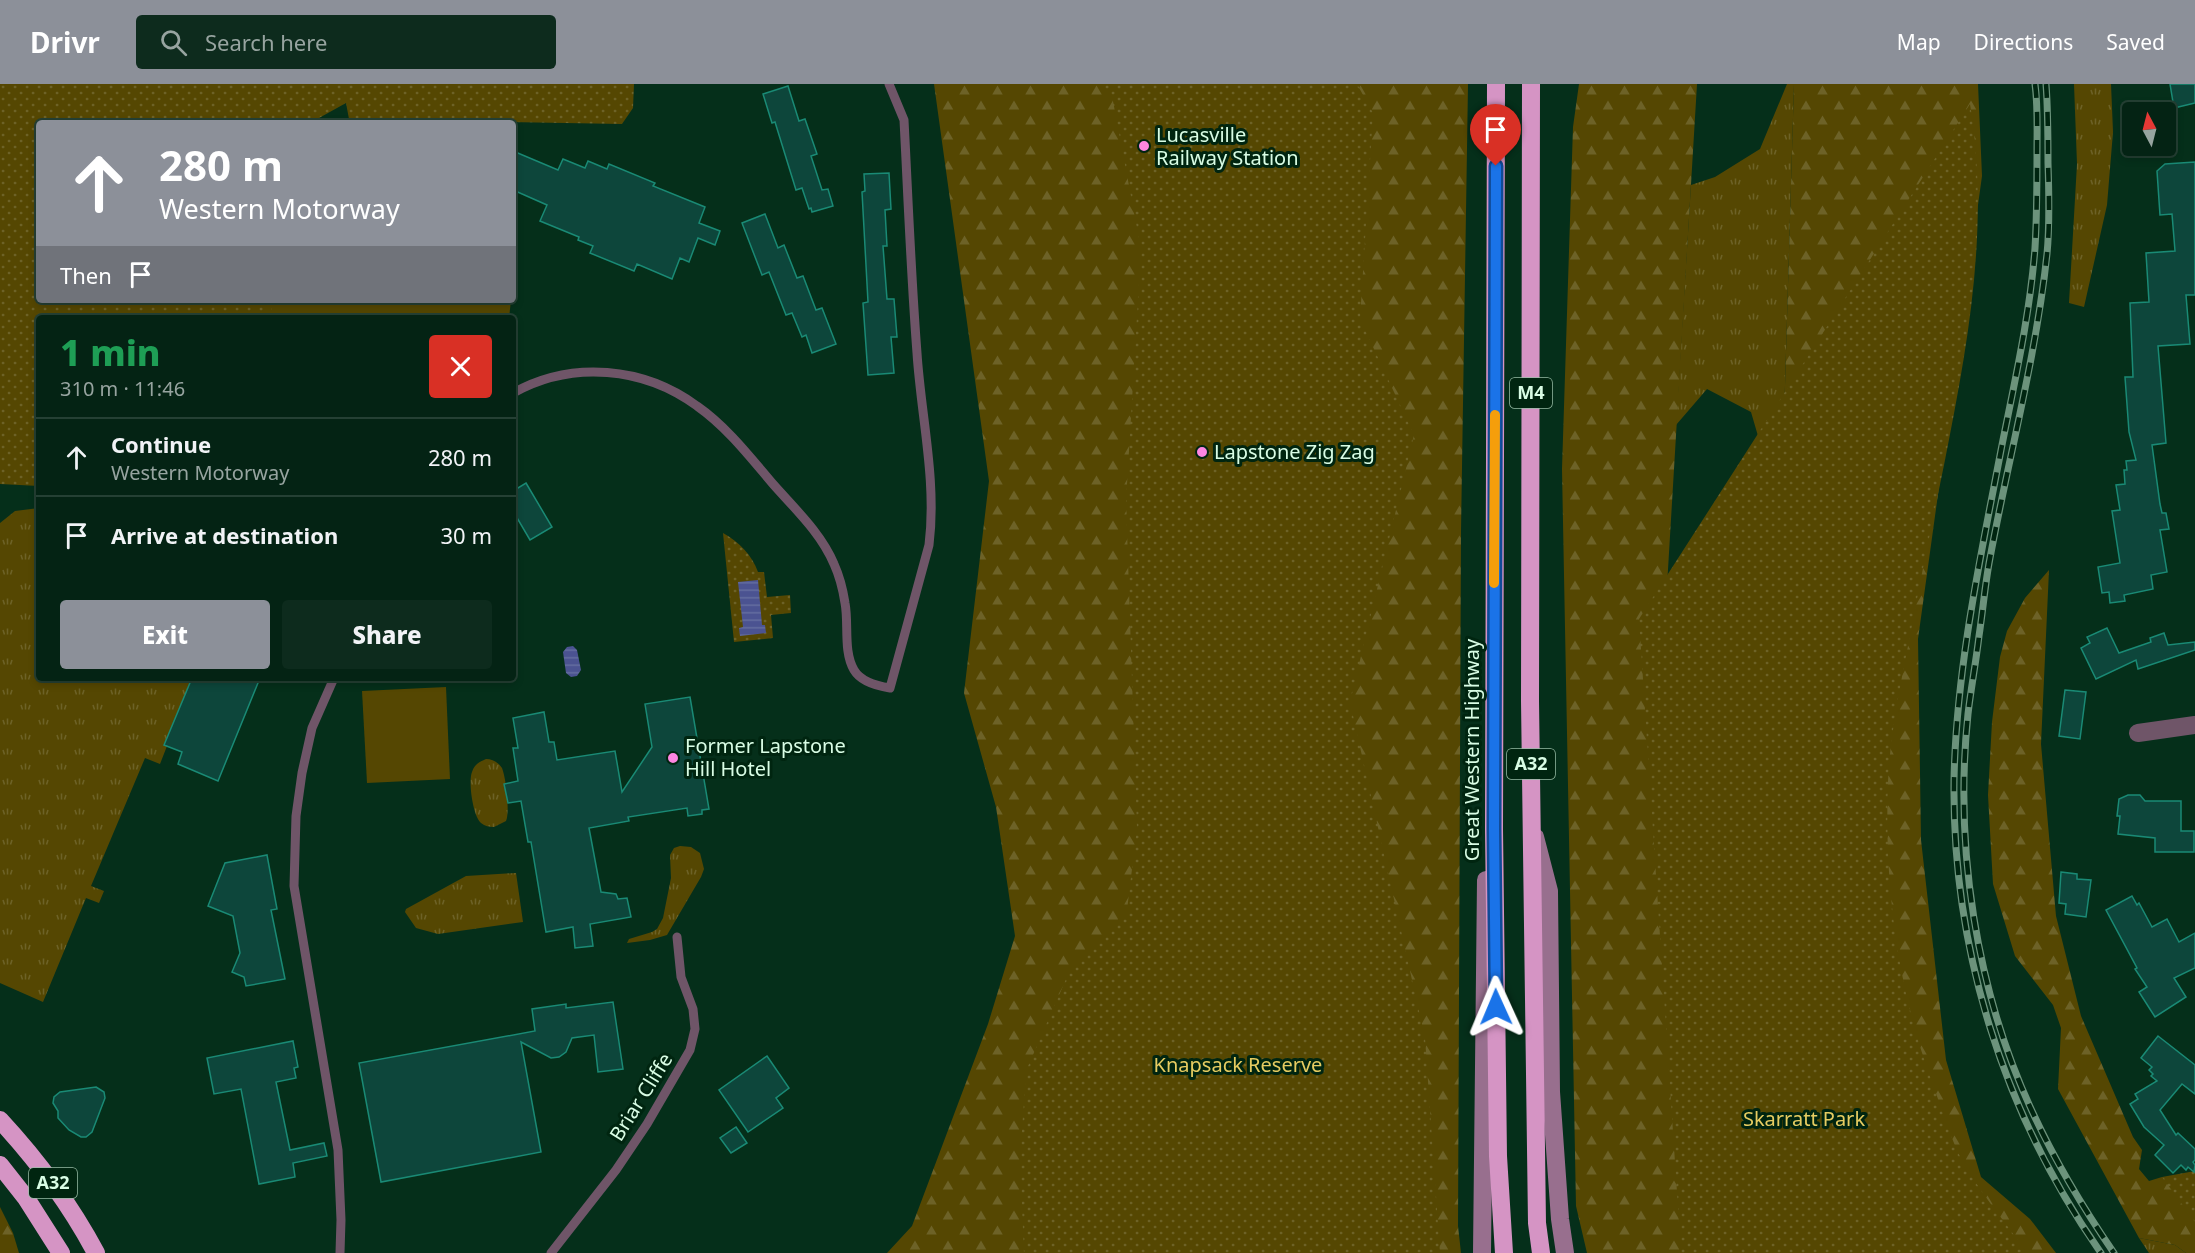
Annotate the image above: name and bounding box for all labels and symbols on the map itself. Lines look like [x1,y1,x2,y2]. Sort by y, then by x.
north arrow [2122,102,2176,156]
pin [1470,104,1521,166]
place label: Lucasville Railway Station [1156,121,1299,171]
marker: Lucasville Railway Station [1137,139,1151,153]
road number: M4 [1510,378,1552,408]
place label: Lapstone Zig Zag [1214,438,1375,465]
marker: Lapstone Zig Zag [1195,445,1209,459]
street label: Great Western Highway [1458,638,1485,861]
place label: Former Lapstone Hill Hotel [685,732,846,782]
road number: A32 [1507,749,1555,779]
marker: Former Lapstone Hill Hotel [666,751,680,765]
position arrow [1464,975,1528,1039]
street label: Briar Cliffe [603,1048,678,1146]
park label: Knapsack Reserve [1154,1051,1322,1078]
park label: Skarratt Park [1743,1105,1865,1132]
road number: A32 [29,1168,77,1198]

